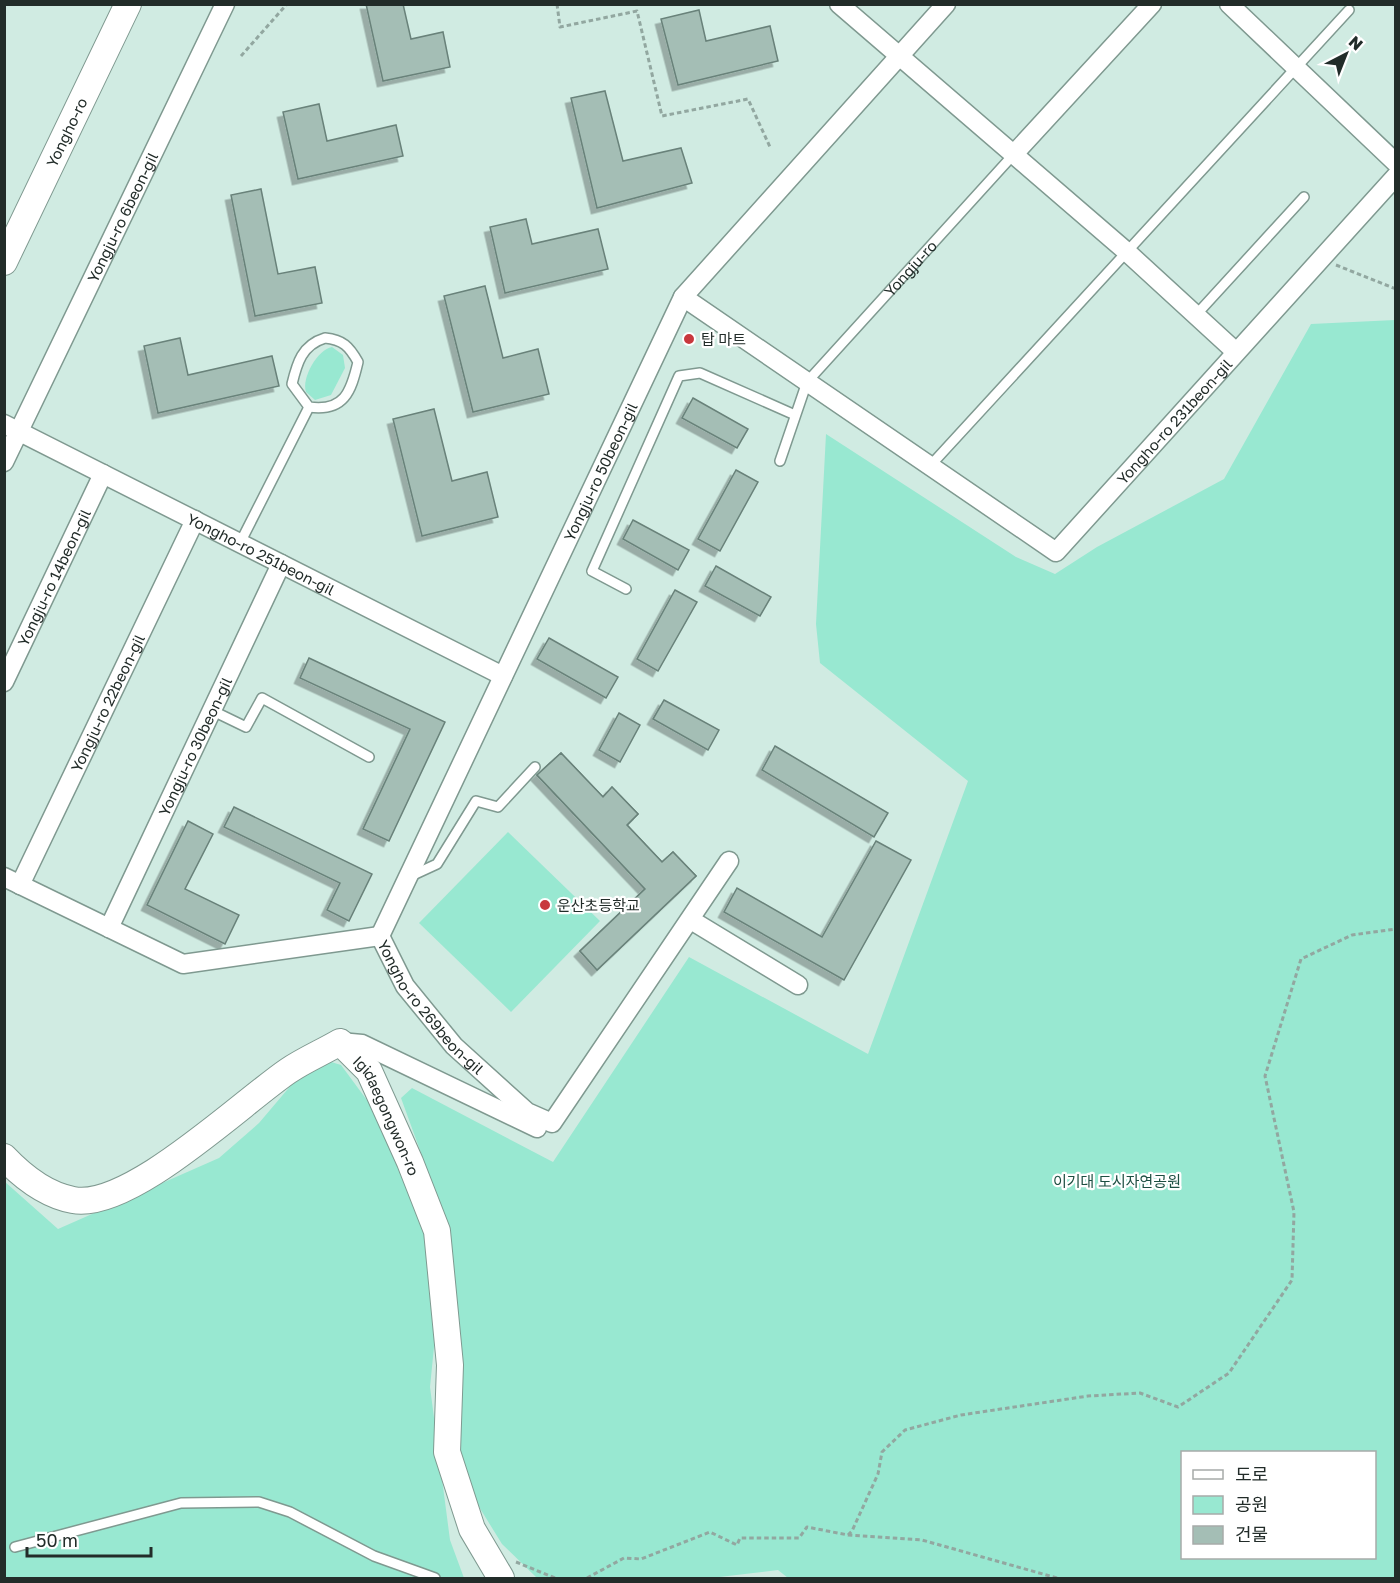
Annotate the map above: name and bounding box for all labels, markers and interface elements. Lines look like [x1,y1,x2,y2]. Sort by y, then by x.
north arrow [1316,24,1376,84]
text: N [1345,31,1367,54]
street label: Yongho-ro [42,95,91,170]
street label: Yongju-ro 6beon-gil [83,149,161,285]
street label: Yongju-ro [880,237,940,300]
place label: 탑 마트 [701,330,746,348]
marker: 탑 마트 [682,332,696,346]
street label: Yongho-ro 231beon-gil [1113,355,1236,488]
street label: Yongju-ro 50beon-gil [560,399,641,544]
street label: Yongju-ro 14beon-gil [14,506,94,649]
street label: Yongho-ro 251beon-gil [184,509,338,599]
street label: Yongju-ro 22beon-gil [67,631,148,775]
street label: Yongju-ro 30beon-gil [154,674,235,818]
place label: 운산초등학교 [557,896,640,914]
marker: 운산초등학교 [538,898,552,912]
street label: Yongho-ro 269beon-gil [374,937,488,1078]
street label: Igidaegongwon-ro [350,1052,423,1178]
park label: 이기대 도시자연공원 [1053,1172,1181,1190]
legend [1181,1451,1376,1559]
text: 도로 [1235,1463,1268,1485]
text: 공원 [1235,1493,1268,1515]
scale bar [27,1520,152,1558]
text: 건물 [1235,1523,1268,1545]
text: 50 m [36,1529,78,1551]

